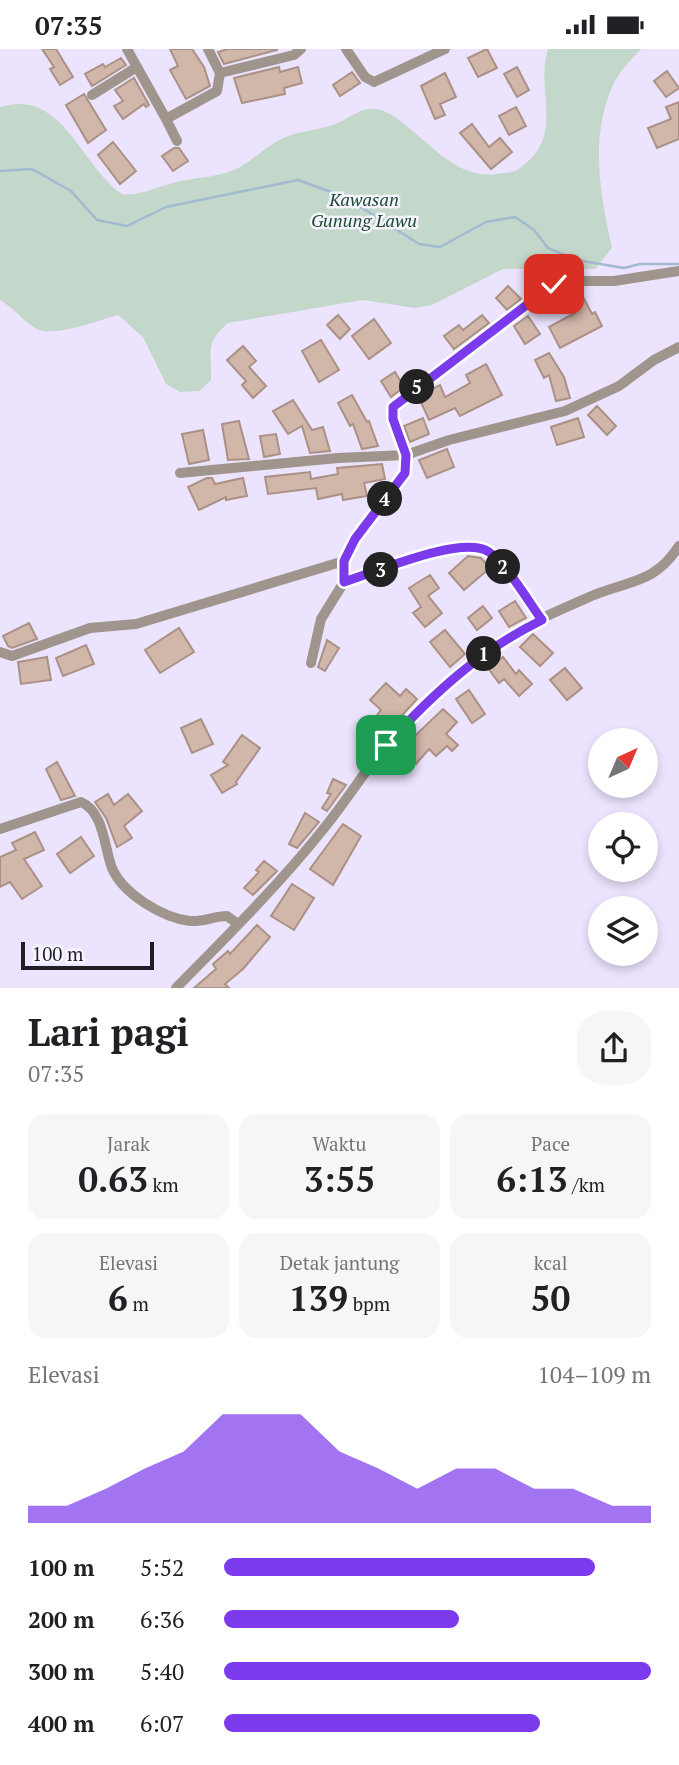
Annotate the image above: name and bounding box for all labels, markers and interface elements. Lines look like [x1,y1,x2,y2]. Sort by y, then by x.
text: 07:35 [35,8,103,42]
park label: Kawasan Gunung Lawu [311,187,417,232]
pin [524,254,584,314]
icon: check [535,265,573,303]
pin: 5 [400,369,434,405]
text: 5 [411,374,422,399]
pin: 4 [368,482,402,517]
text: 4 [379,486,390,511]
pin: 2 [486,549,520,585]
pin: 3 [364,553,398,587]
text: 2 [497,554,508,579]
text: 3 [375,557,386,582]
pin: 1 [466,637,502,671]
text: 1 [478,641,489,666]
pin [356,715,416,775]
icon: arrive [367,726,405,764]
north arrow [588,728,658,798]
map controls [588,728,658,966]
button: locate [588,812,658,882]
button: layers [588,896,658,966]
scale bar [21,939,154,971]
text: 100 m [32,941,83,966]
text: Lari pagi [28,1007,189,1057]
button: share [577,1011,651,1085]
text: 07:35 [28,1058,85,1089]
text: Jarak [107,1131,150,1156]
text: Waktu [313,1131,366,1156]
text: Pace [531,1131,570,1156]
text: 0.63 [78,1156,148,1202]
text: 3:55 [304,1156,375,1202]
text: 6:13 [496,1156,567,1202]
text: km [148,1172,179,1197]
text: /km [567,1172,605,1197]
text: Elevasi [99,1250,158,1275]
text: Detak jantung [280,1250,399,1275]
text: kcal [534,1250,567,1275]
text: 6 [108,1275,128,1321]
text: 139 [289,1275,348,1321]
text: 50 [531,1275,570,1321]
text: m [128,1291,149,1316]
text: bpm [348,1291,390,1316]
text: Elevasi [28,1359,100,1390]
text: 104–109 m [538,1359,651,1390]
text: 100 m [28,1552,94,1583]
text: 5:52 [140,1552,184,1583]
text: 200 m [28,1604,94,1635]
text: 6:36 [140,1604,184,1635]
text: 300 m [28,1656,94,1687]
text: 5:40 [140,1656,184,1687]
text: 400 m [28,1708,94,1739]
text: 6:07 [140,1708,184,1739]

